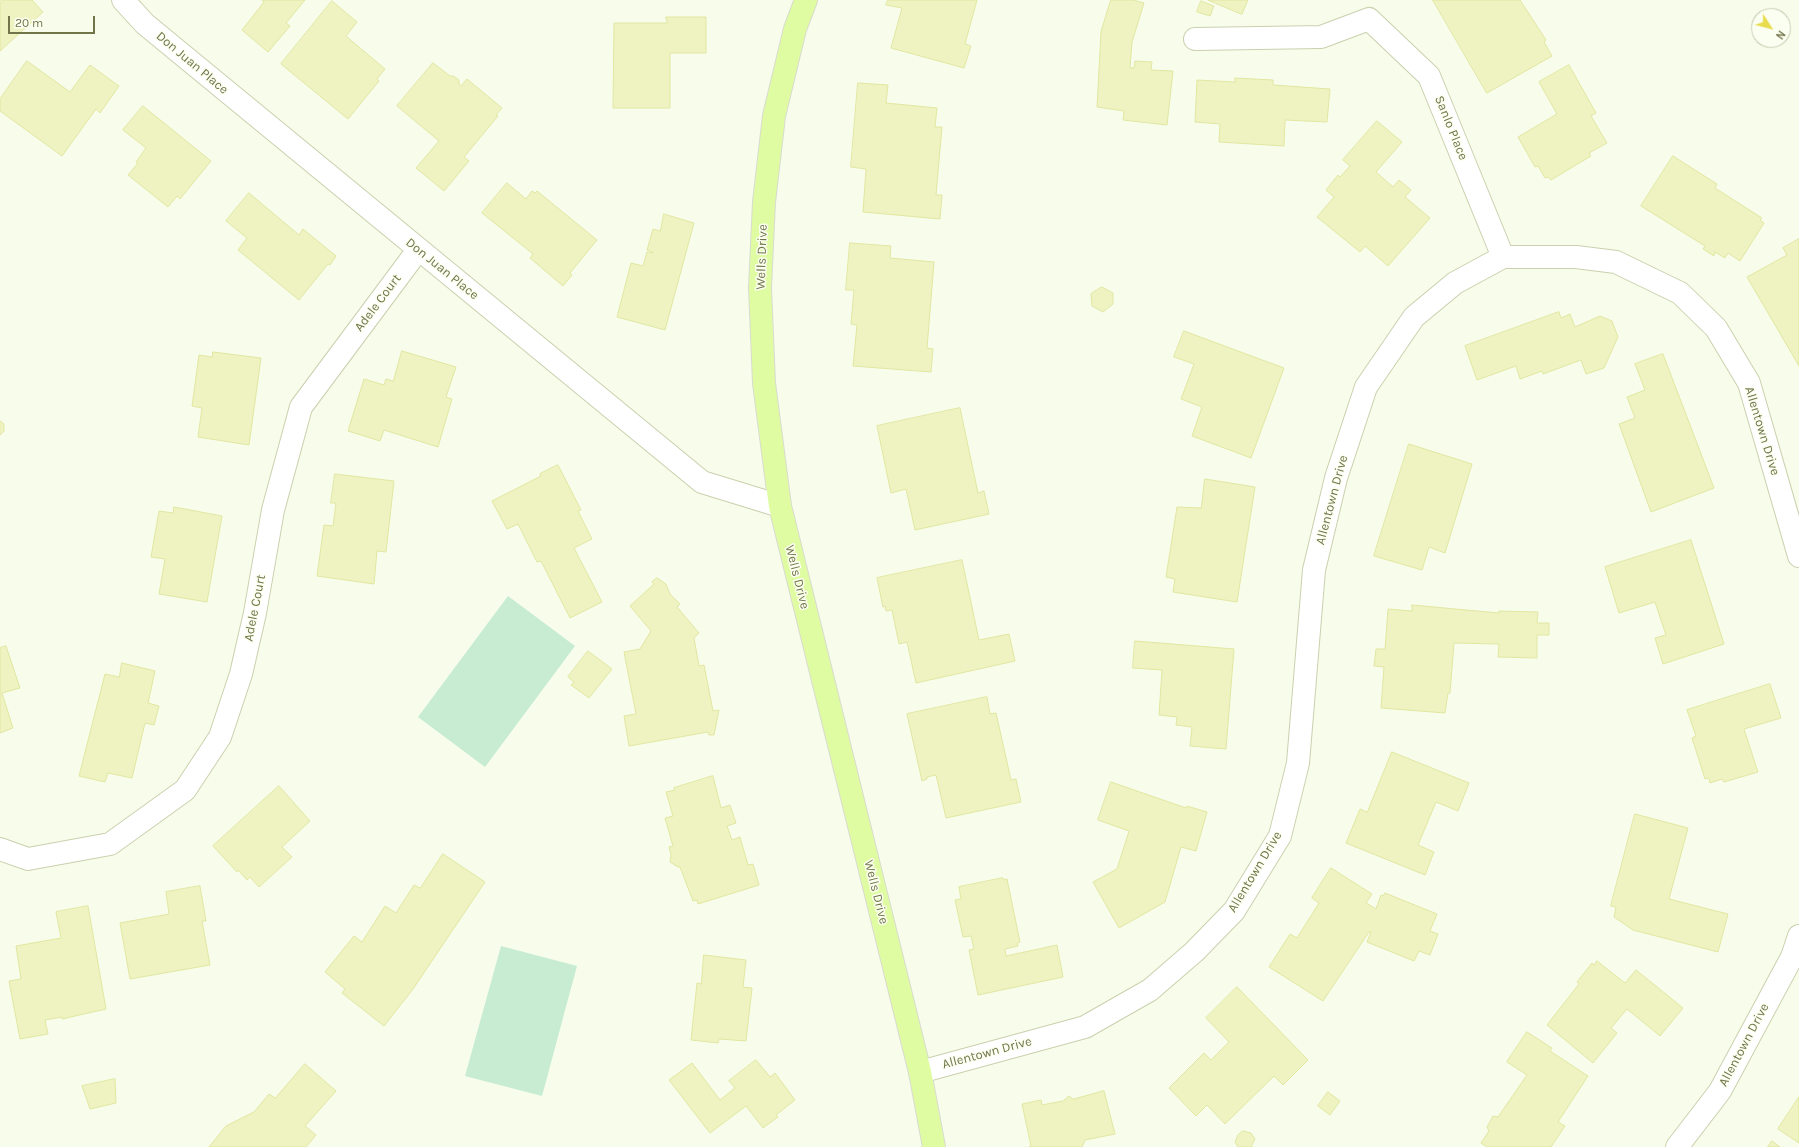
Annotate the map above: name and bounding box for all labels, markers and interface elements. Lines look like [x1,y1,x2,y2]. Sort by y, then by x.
scale bar [10,8,97,34]
north arrow [1751,8,1791,48]
text: 20 m [15,16,43,30]
street label: Don Juan Place [153,28,231,98]
text: N [1773,28,1788,42]
street label: Sanlo Place [1431,94,1471,162]
street label: Wells Drive [753,224,771,290]
street label: Don Juan Place [402,235,482,303]
street label: Adele Court [351,271,405,335]
street label: Allentown Drive [1741,385,1783,477]
street label: Allentown Drive [1313,454,1351,546]
street label: Wells Drive [782,543,812,611]
street label: Adele Court [241,573,269,643]
street label: Allentown Drive [1225,829,1285,915]
street label: Wells Drive [861,858,891,926]
street label: Allentown Drive [1716,1001,1772,1089]
street label: Allentown Drive [941,1034,1033,1072]

